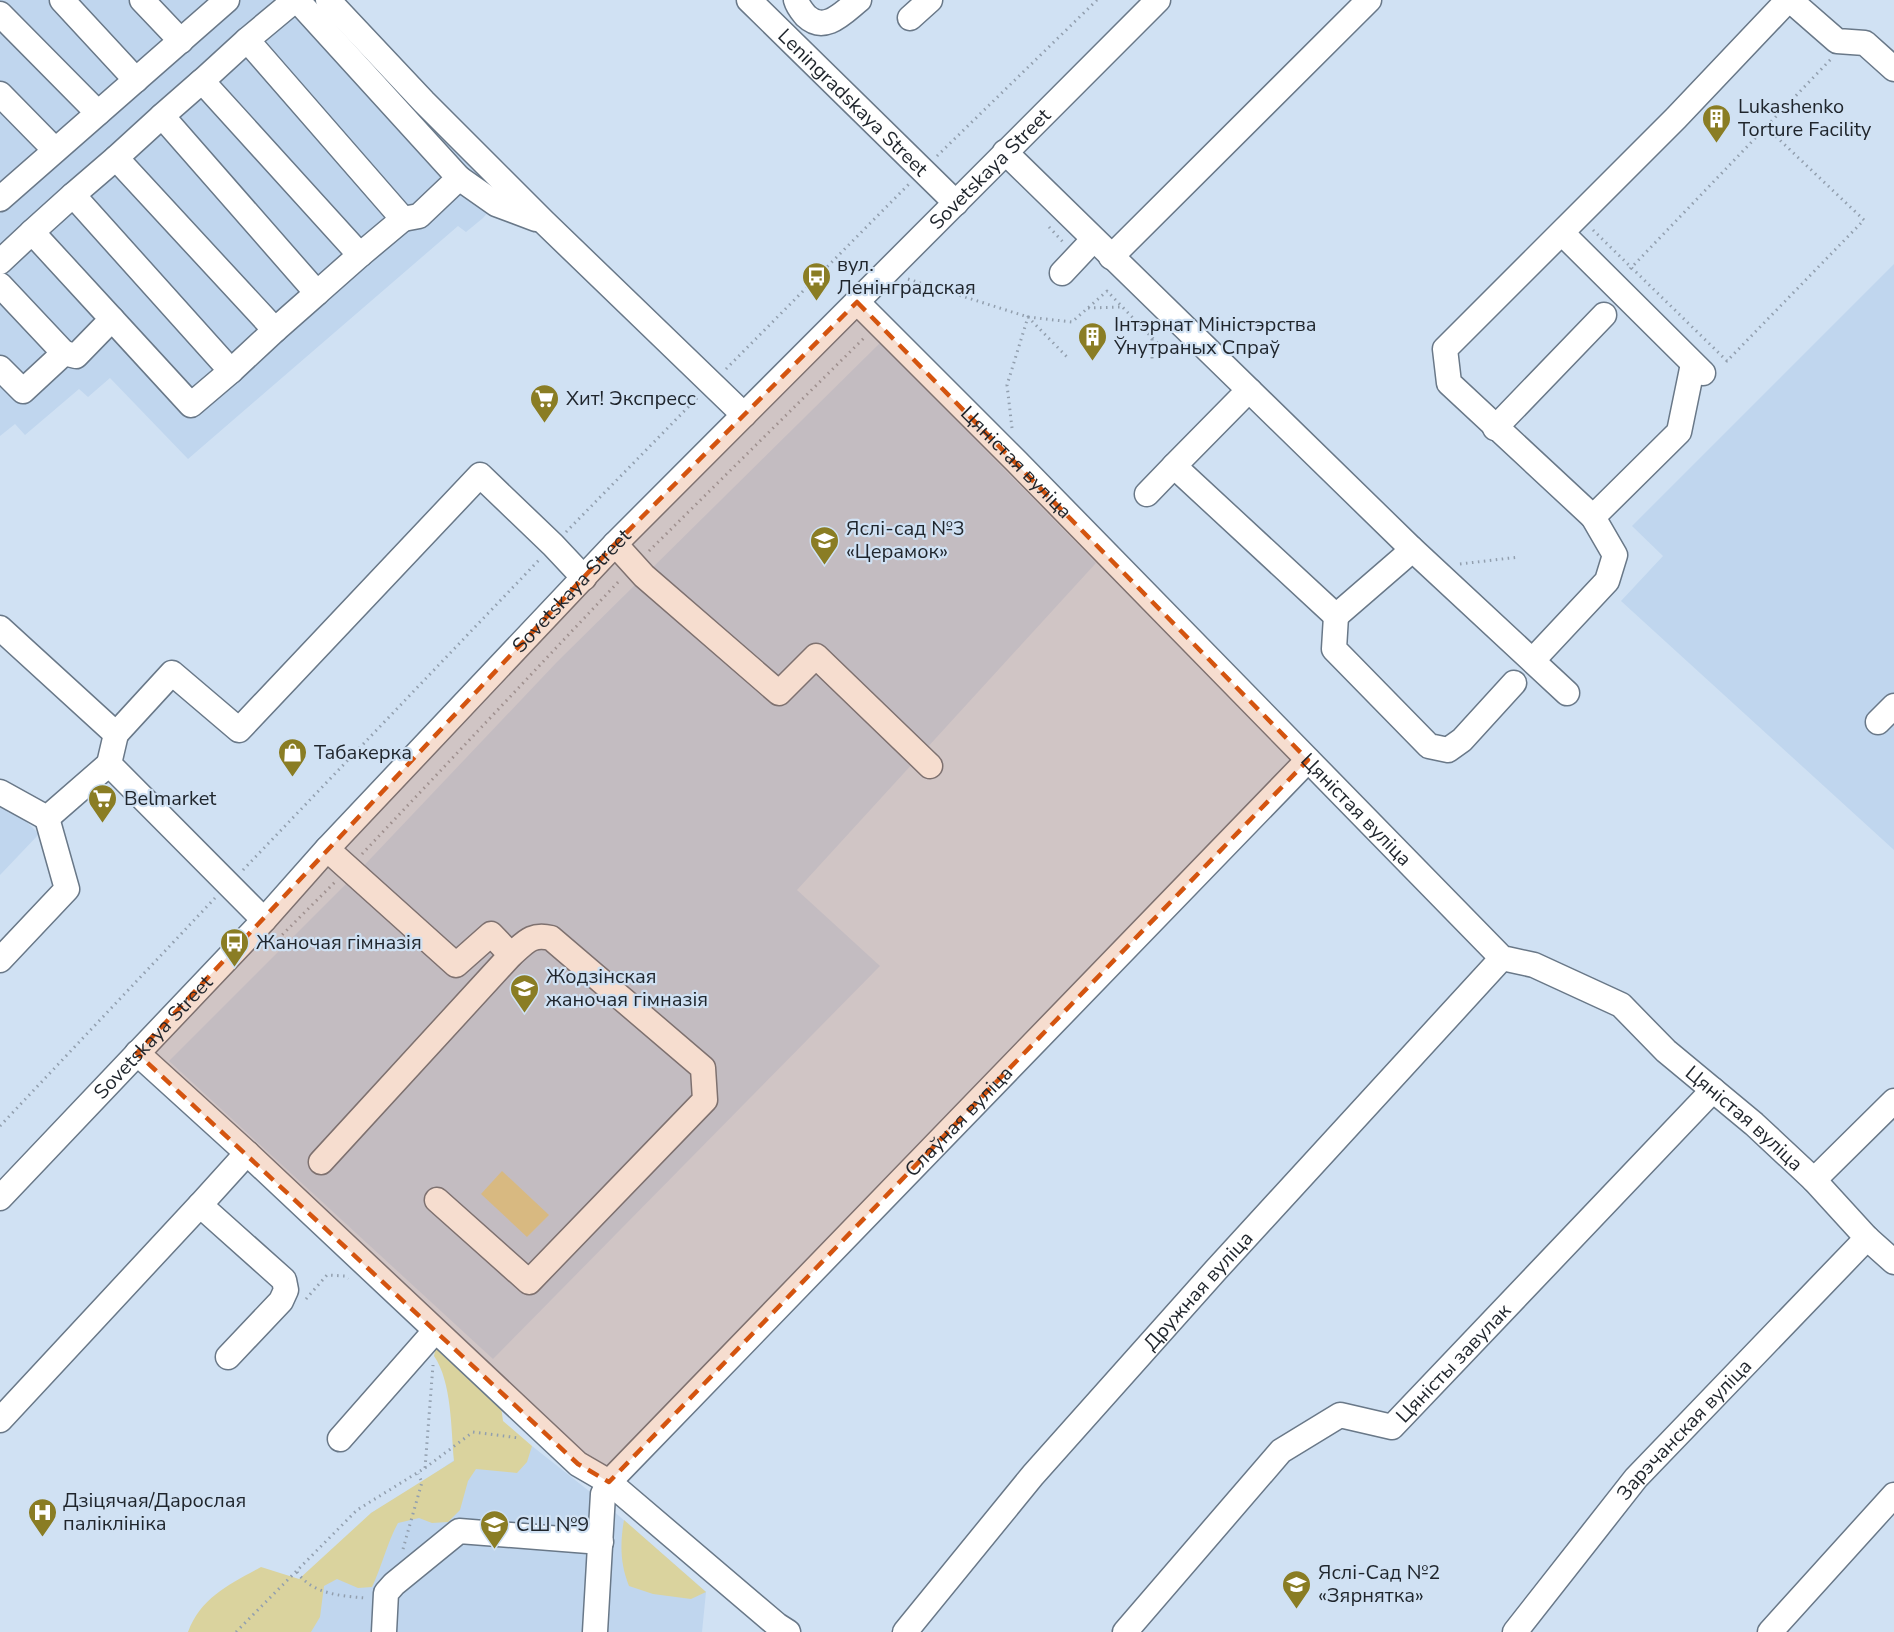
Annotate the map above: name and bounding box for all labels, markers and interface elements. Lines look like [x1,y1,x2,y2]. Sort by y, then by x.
street label: Leningradskaya Street [772,23,935,183]
place label: Lukashenko Torture Facility [1738,93,1872,143]
street label: Sovetskaya Street [923,102,1057,236]
building icon: Lukashenko Torture Facility [1701,102,1733,144]
place label: вул. Ленінградская [837,251,976,301]
bus stop icon: вул. Ленінградская [800,260,832,302]
place label: Інтэрнат Міністэрства Ўнутраных Спраў [1113,311,1317,361]
building icon: Інтэрнат Міністэрства Ўнутраных Спраў [1077,320,1109,362]
supermarket icon: Хит! Экспресс [529,382,561,424]
place label: Хит! Экспресс [566,385,696,412]
street label: Цяністая вуліца [955,400,1078,525]
place label: Яслі-сад №3 «Церамок» [846,515,965,565]
street label: Sovetskaya Street [506,522,638,659]
school or university icon: Яслі-сад №3 «Церамок» [809,524,841,566]
shop icon: Табакерка [277,736,309,778]
place label: Табакерка [314,739,412,766]
street label: Цяністая вуліца [1295,747,1418,872]
supermarket icon: Belmarket [87,782,119,824]
place label: Belmarket [124,785,217,812]
bus stop icon: Жаночая гімназія [219,926,251,968]
place label: Жаночая гімназія [256,929,422,956]
place label: Жодзінская жаночая гімназія [546,963,708,1013]
street label: Sovetskaya Street [88,969,219,1105]
school or university icon: Жодзінская жаночая гімназія [509,972,541,1014]
street label: Слаўная вуліца [899,1060,1019,1183]
street label: Цяністая вуліца [1679,1060,1809,1177]
street label: Дружная вуліца [1137,1225,1259,1356]
street label: Цяністы завулак [1390,1297,1517,1429]
street label: Зарэчанская вуліца [1611,1353,1758,1506]
place label: Дзіцячая/Дарослая паліклініка [63,1487,246,1537]
hospital icon: Дзіцячая/Дарослая паліклініка [26,1496,58,1538]
school or university icon: СШ №9 [479,1508,511,1550]
place label: СШ №9 [516,1511,589,1538]
place label: Яслі-Сад №2 «Зярнятка» [1318,1559,1440,1609]
school or university icon: Яслі-Сад №2 «Зярнятка» [1281,1568,1313,1610]

